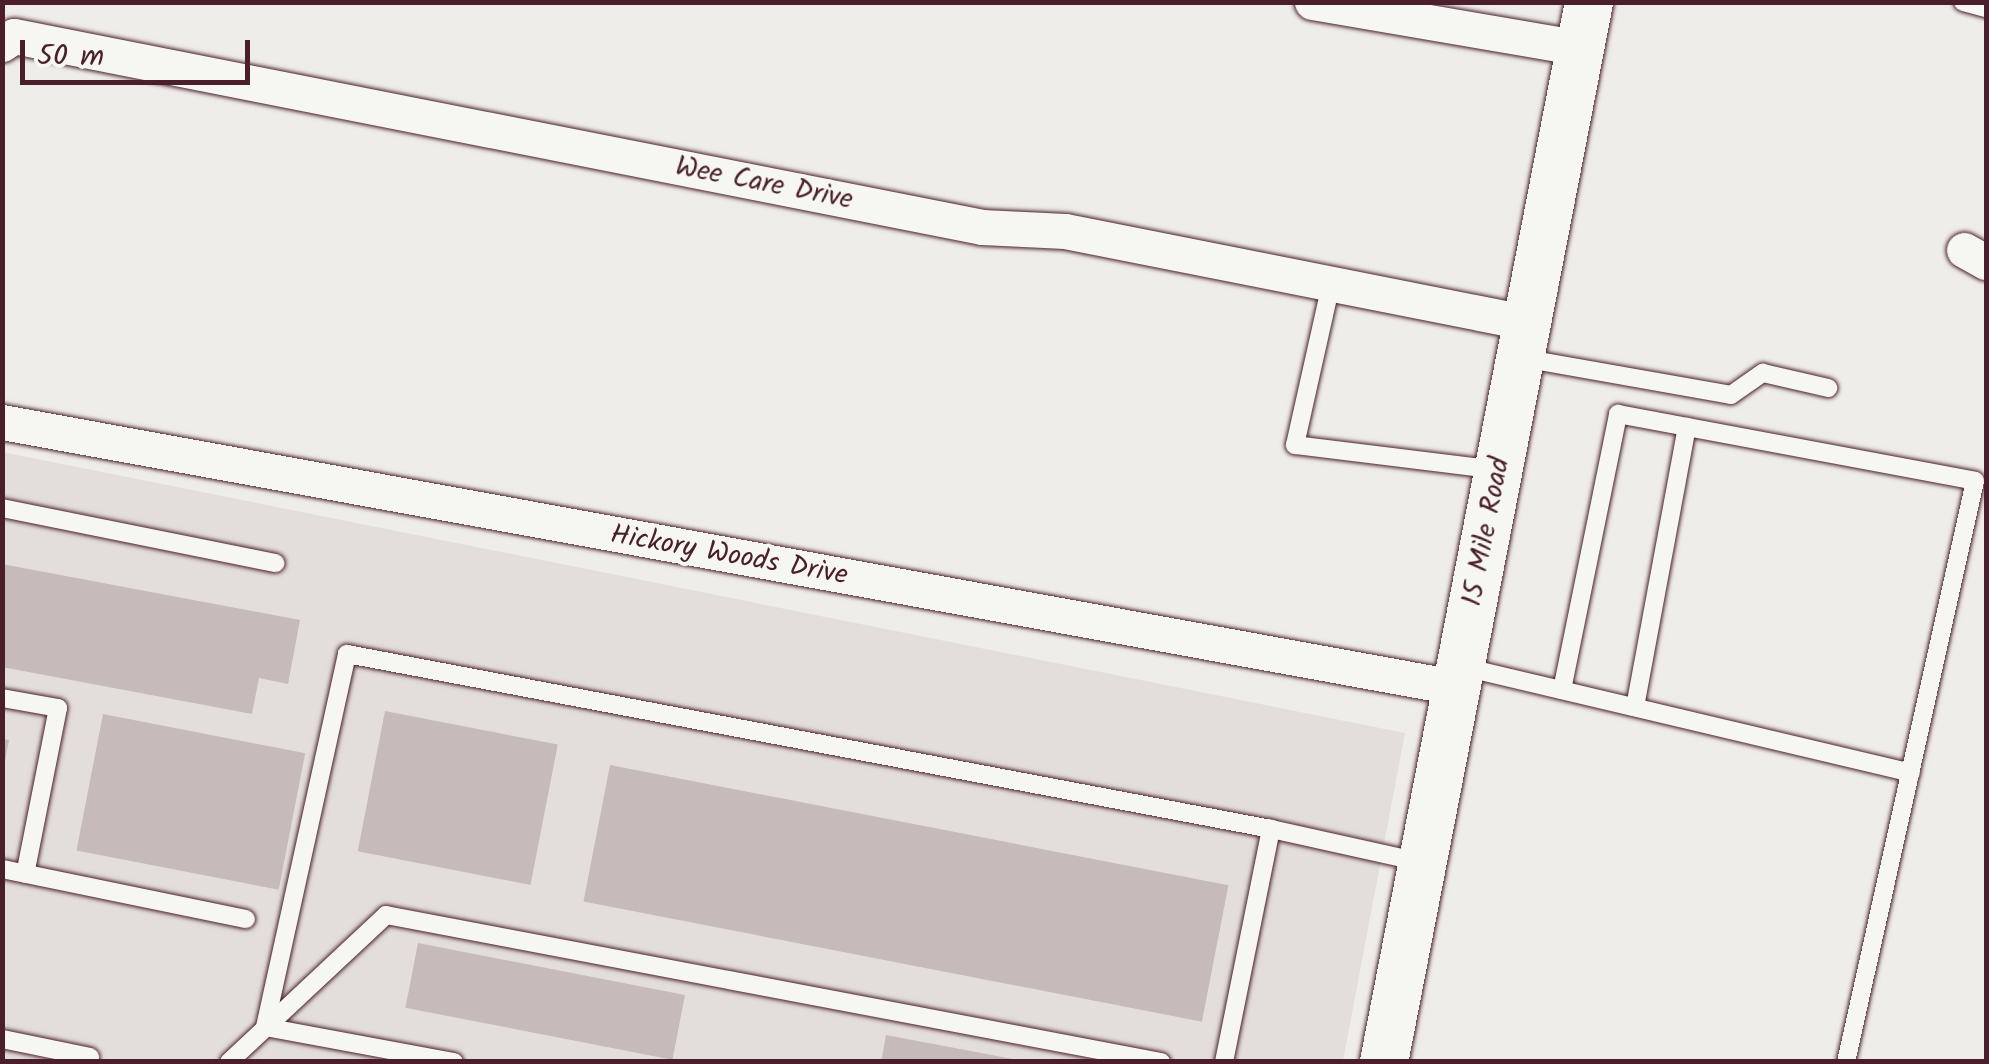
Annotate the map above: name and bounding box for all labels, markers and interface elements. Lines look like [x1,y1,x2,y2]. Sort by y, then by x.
scale bar [25,20,255,82]
text: 50 m [37,33,104,81]
street label: Wee Care Drive [673,150,855,218]
street label: 15 Mile Road [1456,455,1518,609]
street label: Hickory Woods Drive [608,519,850,593]

